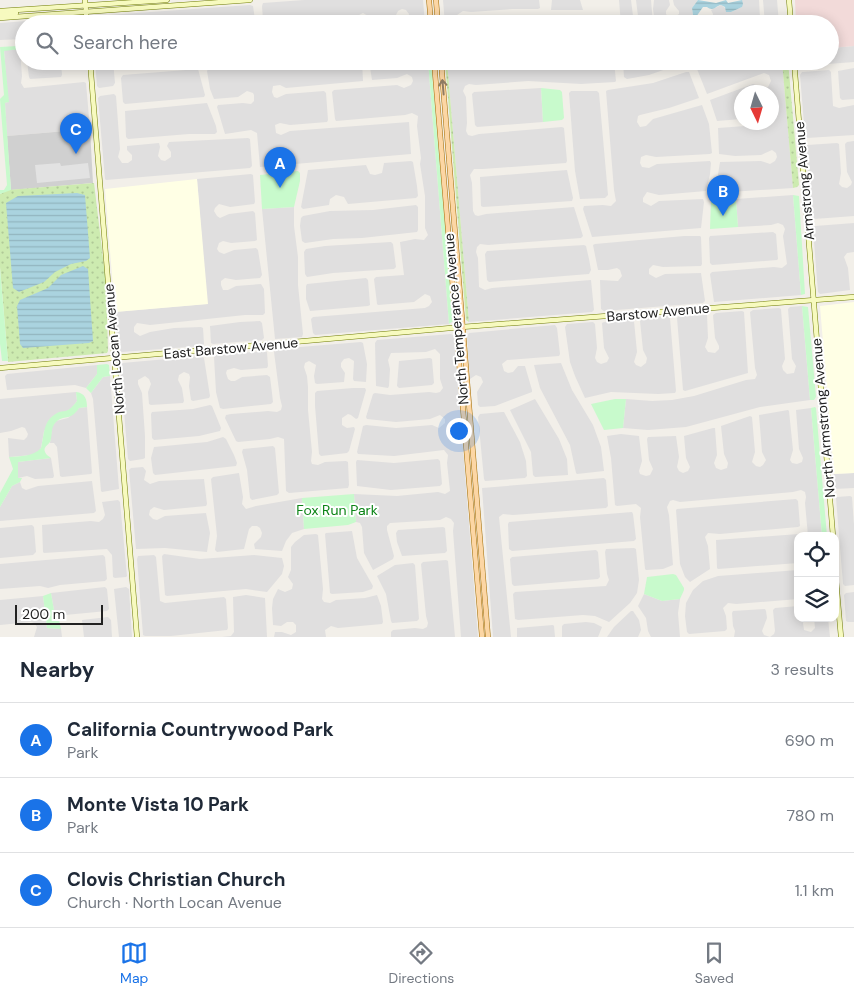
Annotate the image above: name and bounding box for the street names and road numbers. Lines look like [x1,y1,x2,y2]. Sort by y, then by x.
street label: Armstrong Avenue [790,121,818,241]
street label: North Temperance Avenue [440,232,472,406]
street label: North Locan Avenue [99,283,129,415]
street label: Barstow Avenue [606,299,710,325]
street label: East Barstow Avenue [163,333,299,363]
street label: North Armstrong Avenue [807,338,839,498]

